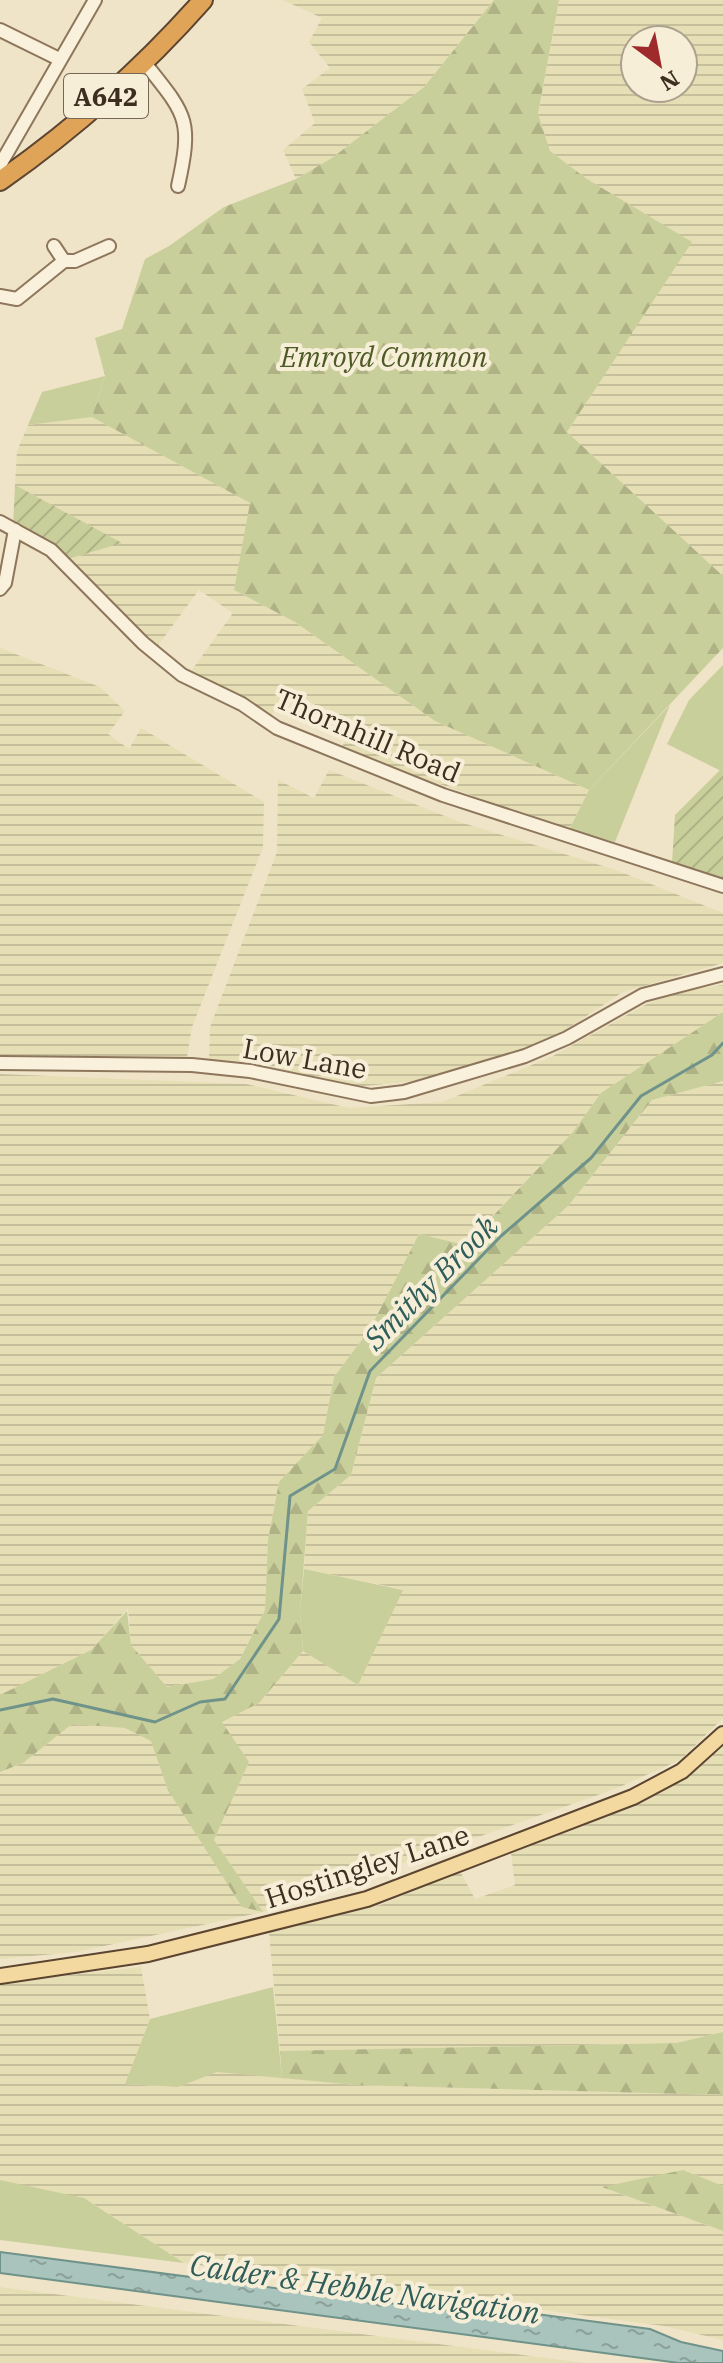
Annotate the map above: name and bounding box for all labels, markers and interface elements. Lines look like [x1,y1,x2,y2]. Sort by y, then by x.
north arrow [619,24,699,104]
text: N [655,64,685,98]
road number: A642 [64,74,148,118]
park label: Emroyd Common [280,338,487,375]
street label: Thornhill Road [270,679,466,791]
street label: Low Lane [240,1029,370,1087]
water label: Smithy Brook [354,1206,506,1358]
street label: Hostingley Lane [260,1816,474,1916]
water label: Calder & Hebble Navigation [188,2244,542,2332]

